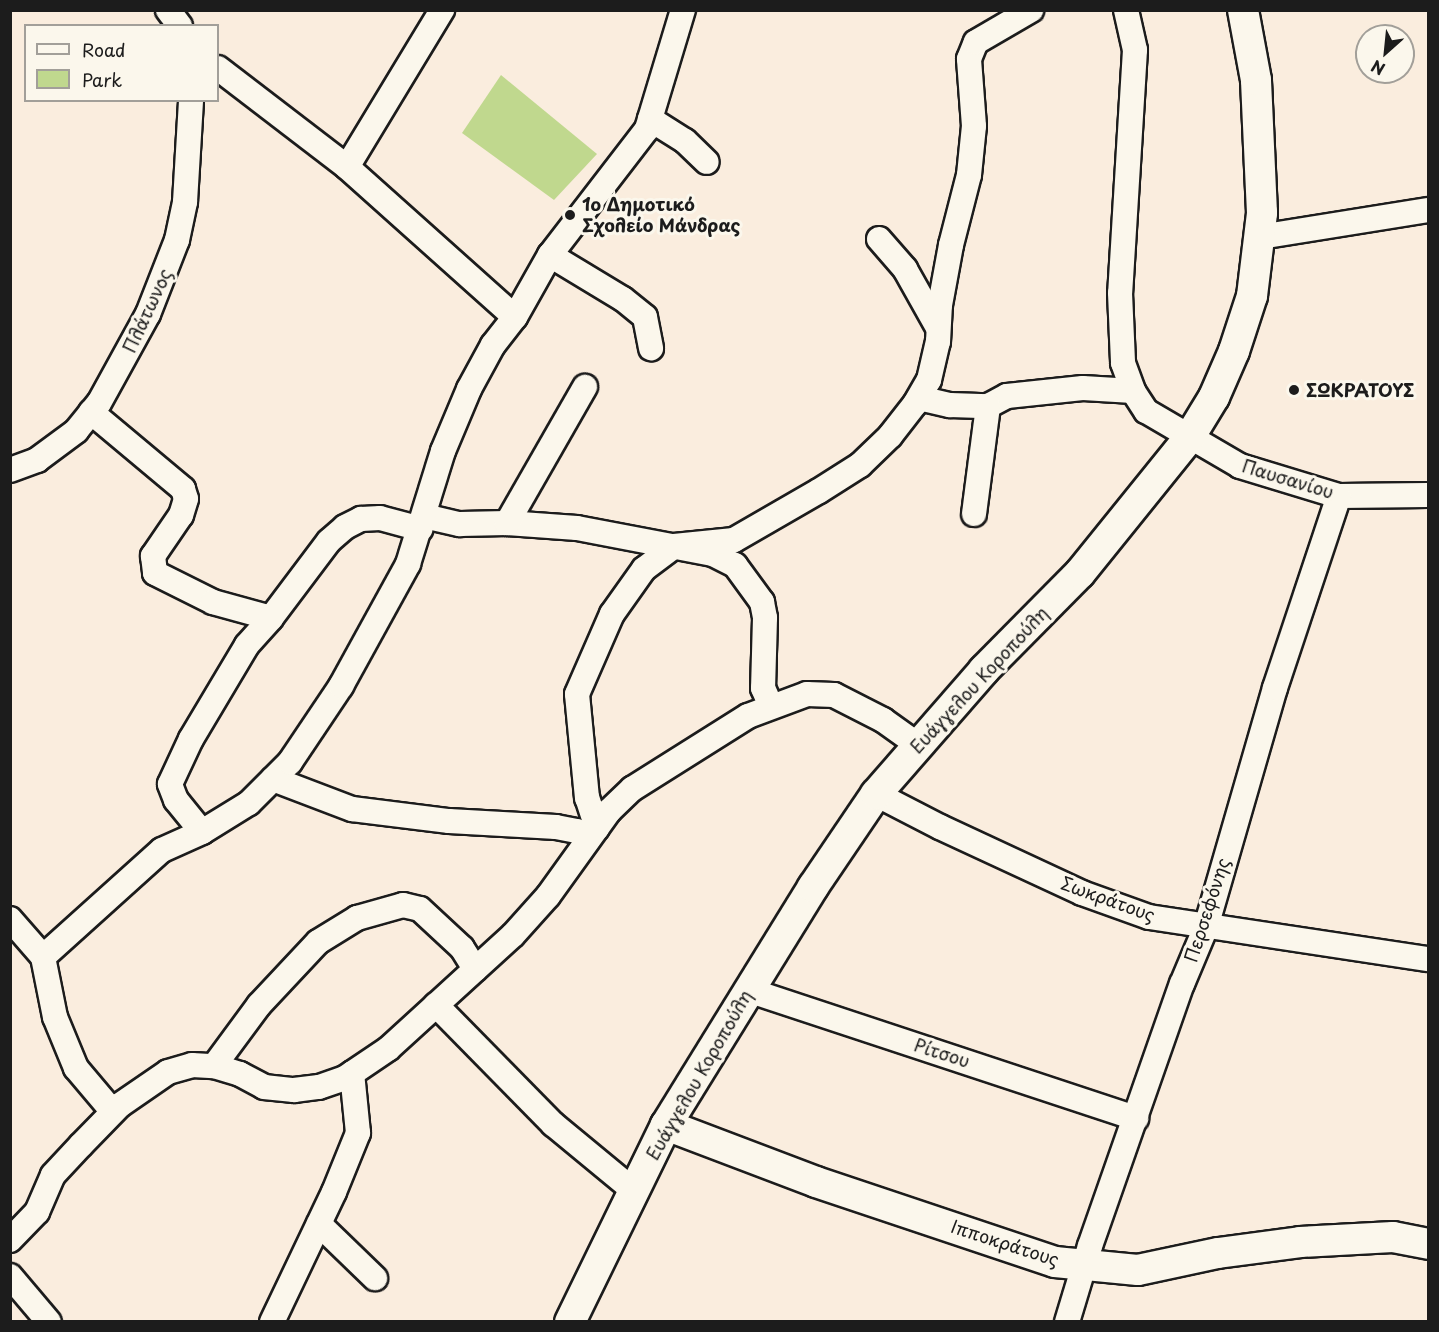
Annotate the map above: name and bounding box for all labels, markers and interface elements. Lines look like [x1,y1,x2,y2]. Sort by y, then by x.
legend [24,24,219,102]
north arrow [1355,24,1415,84]
text: Road [82,36,126,63]
text: N [1367,55,1389,82]
text: Park [82,66,122,93]
place label: 1ο Δημοτικό Σχολείο Μάνδρας [582,194,741,236]
marker: 1ο Δημοτικό Σχολείο Μάνδρας [563,208,577,222]
street label: Πλάτωνος [118,265,176,357]
place label: ΣΩΚΡΑΤΟΥΣ [1306,379,1414,401]
marker: ΣΩΚΡΑΤΟΥΣ [1287,383,1301,397]
street label: Παυσανίου [1240,455,1336,503]
street label: Ευάγγελου Κοροπούλη [905,602,1053,758]
street label: Περσεφόνης [1180,855,1234,965]
street label: Σωκράτους [1058,872,1158,926]
street label: Ευάγγελου Κοροπούλη [641,986,757,1164]
street label: Ρίτσου [911,1034,973,1072]
street label: Ιπποκράτους [948,1215,1062,1271]

